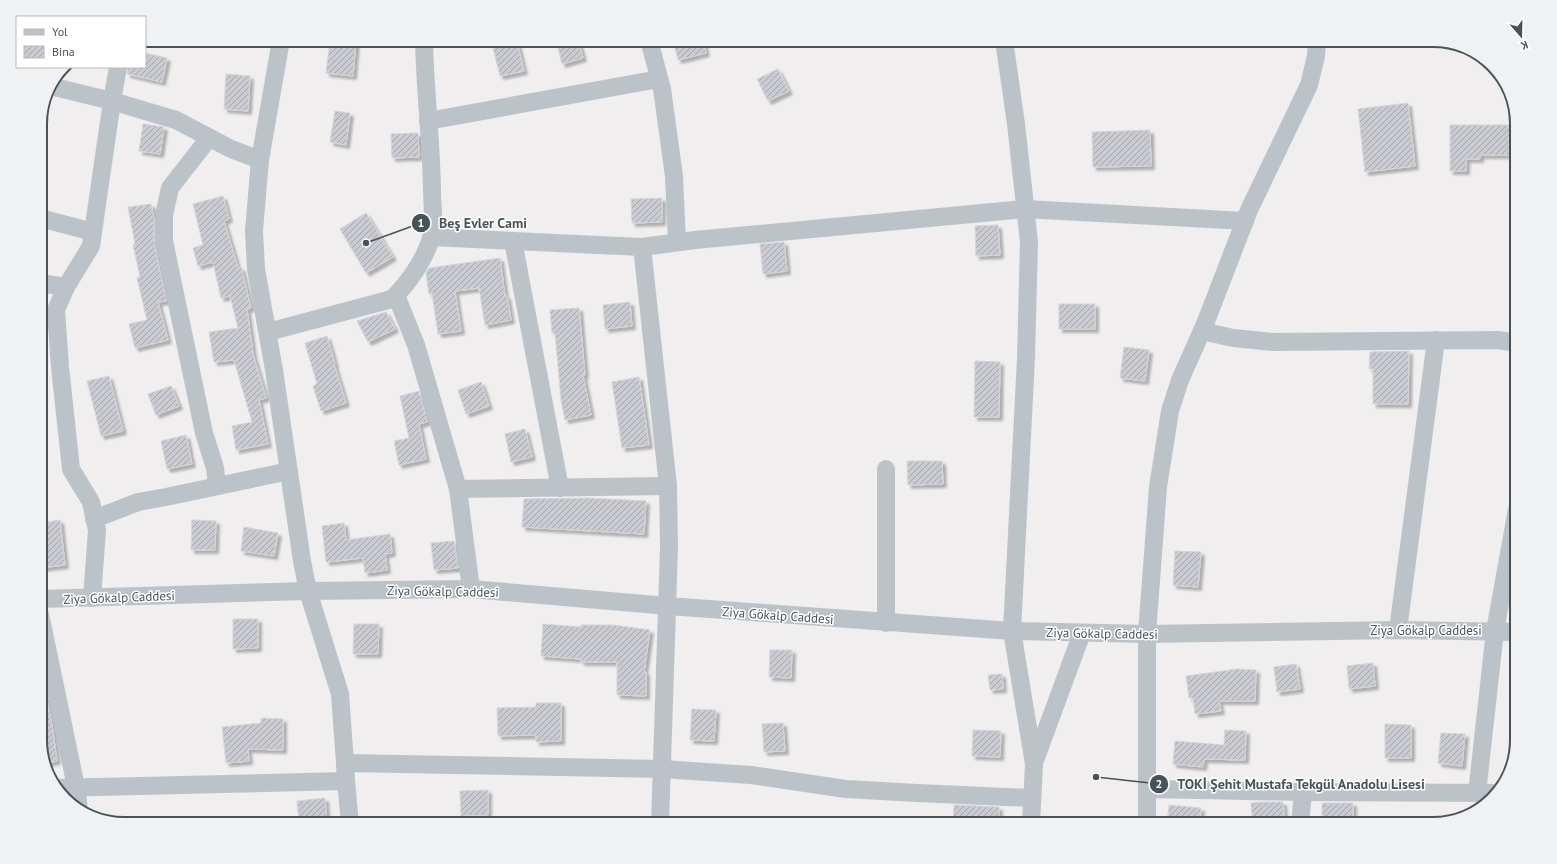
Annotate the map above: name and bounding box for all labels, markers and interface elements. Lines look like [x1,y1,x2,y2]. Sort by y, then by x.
legend [16,16,146,68]
north arrow [1501,16,1541,56]
text: Yol [52,24,68,39]
text: K [1519,38,1530,53]
text: Bina [52,44,75,59]
callout: Beş Evler Cami [411,210,535,236]
text: Beş Evler Cami [439,214,527,232]
text: 1 [418,215,424,230]
street label: Ziya Gökalp Caddesi [387,582,499,601]
street label: Ziya Gökalp Caddesi [63,587,175,608]
street label: Ziya Gökalp Caddesi [722,603,834,628]
street label: Ziya Gökalp Caddesi [1370,622,1482,639]
street label: Ziya Gökalp Caddesi [1046,624,1158,643]
callout: TOKİ Şehit Mustafa Tekgül Anadolu Lisesi [1149,771,1434,797]
text: TOKİ Şehit Mustafa Tekgül Anadolu Lisesi [1177,775,1425,793]
text: 2 [1156,776,1162,791]

